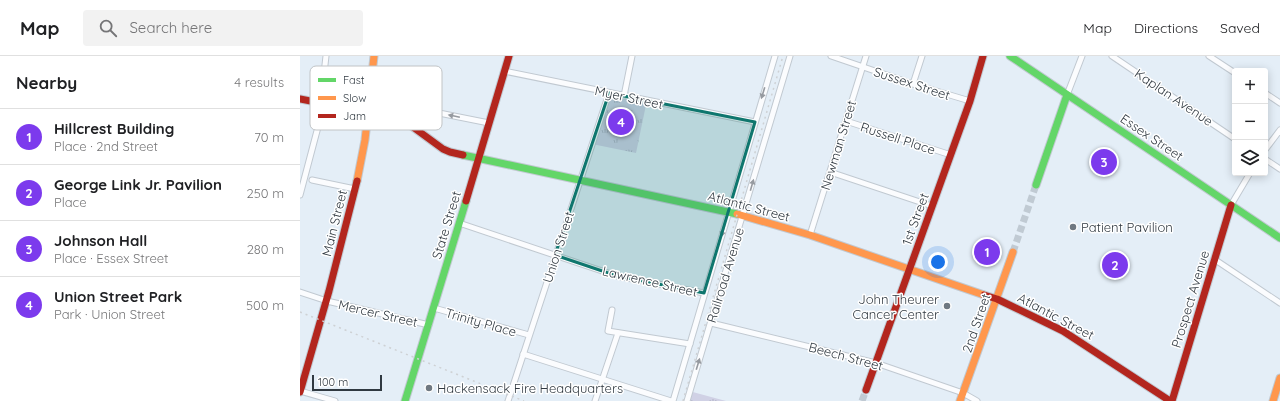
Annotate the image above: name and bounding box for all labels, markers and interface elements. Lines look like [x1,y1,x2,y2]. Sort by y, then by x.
search box [83,10,363,46]
text: Map [20,16,59,40]
icon: search [97,17,119,39]
text: Search here [129,18,212,37]
text: Map [1083,19,1112,37]
text: Directions [1134,19,1198,37]
text: Saved [1220,19,1260,37]
street label: Sussex Street [872,63,952,103]
street label: Kaplan Avenue [1132,65,1216,129]
legend [310,66,442,130]
map controls [1232,68,1268,176]
button: + [1232,68,1268,104]
text: Nearby [16,72,77,93]
text: Fast [343,73,365,87]
text: 4 results [234,74,284,90]
street label: Myer Street [593,82,665,112]
one-way arrow [760,88,766,100]
text: Slow [343,91,367,105]
street label: Newman Street [817,98,859,192]
button: − [1232,104,1268,140]
pin: 4 [608,107,634,137]
text: Jam [343,109,366,123]
street label: Essex Street [1118,110,1186,164]
one-way arrow [448,113,460,119]
street label: Russell Place [859,118,937,158]
text: Hillcrest Building [54,119,174,138]
text: 1 [26,129,32,145]
text: 70 m [254,129,284,145]
text: Place · 2nd Street [54,138,158,154]
button: layers [1232,140,1268,176]
pin: 3 [1091,147,1117,177]
text: George Link Jr. Pavilion [54,175,222,194]
one-way arrow [749,179,755,191]
text: 2 [25,185,33,201]
text: 250 m [247,185,284,201]
street label: Atlantic Street [706,187,792,225]
street label: Main Street [318,188,350,258]
street label: State Street [428,189,464,261]
street label: 1st Street [898,191,932,247]
text: Place [54,194,87,210]
street label: Union Street [539,209,577,285]
place label: Patient Pavilion [1081,219,1173,235]
marker: Patient Pavilion [1068,222,1078,232]
street label: Railroad Avenue [703,225,747,325]
one-way arrow [720,226,726,238]
text: Johnson Hall [54,231,147,250]
pin: 1 [974,237,1000,267]
text: 3 [26,241,32,257]
text: 280 m [247,241,284,257]
street label: Prospect Avenue [1168,248,1212,350]
text: Place · Essex Street [54,250,169,266]
pin: 2 [1102,250,1128,280]
your location [928,252,948,272]
street label: Lawrence Street [601,262,699,300]
text: Union Street Park [54,287,182,306]
street label: Atlantic Street [1015,289,1097,343]
place label: John Theurer Cancer Center [852,291,939,322]
street label: 2nd Street [958,291,994,355]
street label: Mercer Street [337,296,419,330]
text: 4 [25,297,33,313]
text: 500 m [246,297,284,313]
marker: John Theurer Cancer Center [942,301,952,311]
street label: Trinity Place [444,304,518,340]
text: Park · Union Street [54,306,165,322]
street label: Beech Street [807,338,885,374]
one-way arrow [695,357,701,369]
scale bar [312,373,382,392]
text: 100 m [318,375,348,389]
place label: Hackensack Fire Headquarters [437,380,623,396]
marker: Hackensack Fire Headquarters [424,383,434,393]

